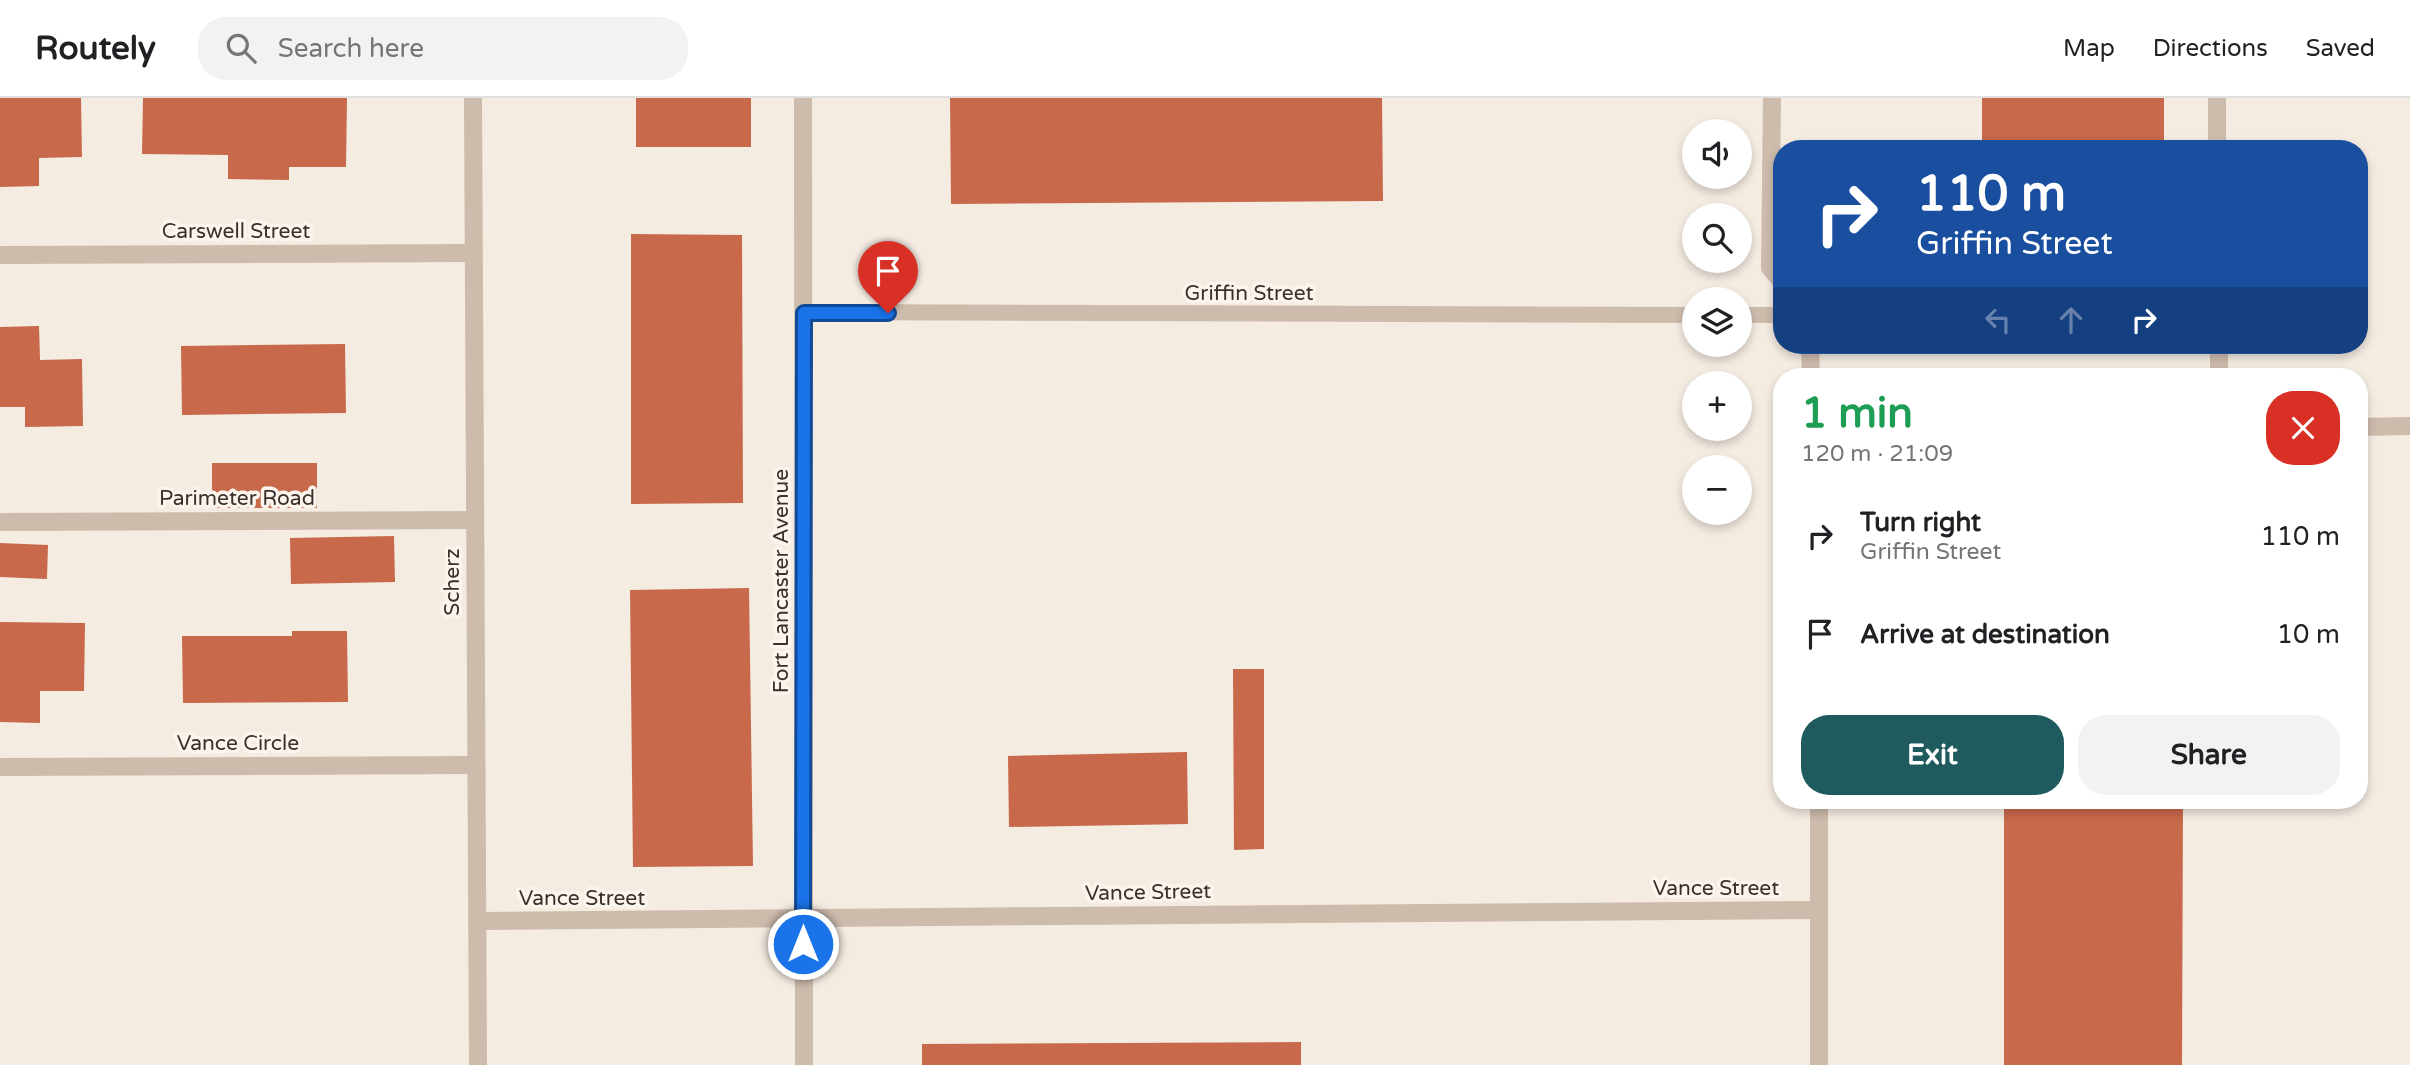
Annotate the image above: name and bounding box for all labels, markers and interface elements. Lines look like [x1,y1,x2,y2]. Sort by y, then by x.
search box [198,17,688,80]
text: Routely [35,29,156,68]
icon: search [222,29,260,67]
text: Search here [278,33,424,64]
text: Map [2063,34,2115,63]
text: Directions [2153,34,2268,63]
text: Saved [2306,34,2375,63]
map controls [1682,119,1752,525]
button: sound [1682,119,1752,189]
text: 110 m [1916,165,2066,224]
icon: right [1801,168,1892,259]
button: search [1682,203,1752,273]
street label: Carswell Street [162,219,310,244]
text: Griffin Street [1916,225,2113,263]
pin [858,241,918,313]
icon: arrive [869,252,907,290]
street label: Griffin Street [1184,281,1314,306]
button: layers [1682,287,1752,357]
icon: left [1979,301,2017,339]
icon: ahead [2052,301,2090,339]
icon: right [2125,301,2163,339]
button: + [1682,371,1752,441]
text: 1 min [1801,388,1913,439]
button: close [2266,391,2340,465]
text: 120 m · 21:09 [1801,440,1953,468]
button: − [1682,455,1752,525]
street label: Fort Lancaster Avenue [769,469,794,693]
street label: Parimeter Road [159,486,315,511]
text: Turn right [1860,507,1981,538]
icon: right [1801,517,1839,555]
text: 110 m [2260,521,2340,552]
text: Griffin Street [1860,538,2001,566]
street label: Scherz [440,548,465,616]
icon: arrive [1801,615,1839,653]
text: Arrive at destination [1860,619,2110,650]
text: 10 m [2277,619,2340,650]
button: Exit [1801,715,2064,795]
button: Share [2078,715,2340,795]
street label: Vance Circle [177,731,299,756]
street label: Vance Street [1653,876,1779,901]
street label: Vance Street [1085,879,1211,906]
street label: Vance Street [519,886,645,911]
position arrow [766,907,840,981]

